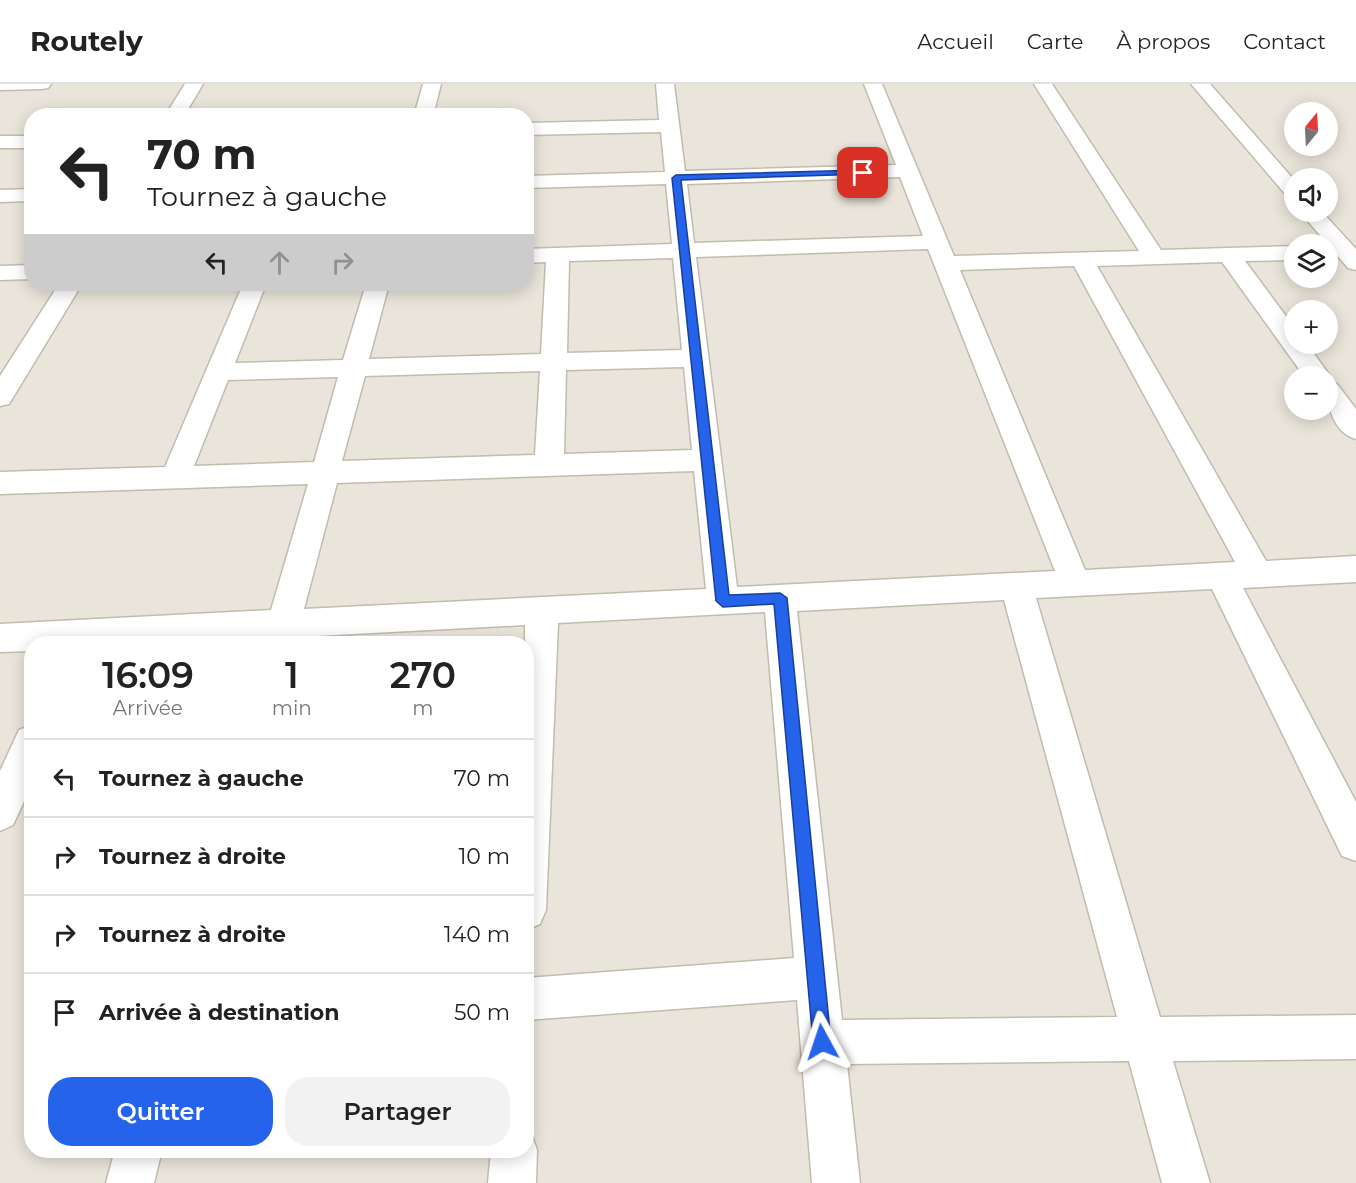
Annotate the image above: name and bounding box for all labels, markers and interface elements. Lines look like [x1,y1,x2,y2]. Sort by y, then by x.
text: Routely [30,24,143,58]
text: Accueil [917,29,994,54]
text: Carte [1027,29,1083,54]
text: À propos [1116,29,1210,54]
text: Contact [1243,29,1326,54]
north arrow [1284,102,1338,156]
map controls [1284,102,1338,420]
text: 70 m [147,128,257,180]
icon: left [48,132,126,210]
pin [837,147,888,198]
icon: arrive [846,156,879,189]
button: sound [1284,168,1338,222]
text: Tournez à gauche [147,180,387,213]
button: layers [1284,234,1338,288]
icon: left [200,246,233,279]
icon: ahead [263,246,296,279]
icon: right [326,246,359,279]
button: + [1284,300,1338,354]
button: − [1284,366,1338,420]
text: 16:09 [102,653,194,697]
text: 1 [285,653,299,697]
text: 270 [390,653,456,697]
text: Arrivée [113,696,183,720]
text: min [272,696,312,720]
text: m [412,696,434,720]
icon: left [48,762,81,795]
text: Tournez à gauche [99,765,304,792]
text: 70 m [454,765,510,792]
icon: right [48,840,81,873]
text: Tournez à droite [99,843,286,870]
text: 10 m [458,843,510,870]
icon: right [48,918,81,951]
text: Tournez à droite [99,921,286,948]
text: 140 m [444,921,510,948]
icon: arrive [48,996,81,1029]
text: Arrivée à destination [99,999,339,1026]
text: 50 m [454,999,510,1026]
position arrow [790,1010,854,1074]
button: Quitter [48,1077,273,1146]
button: Partager [285,1077,510,1146]

